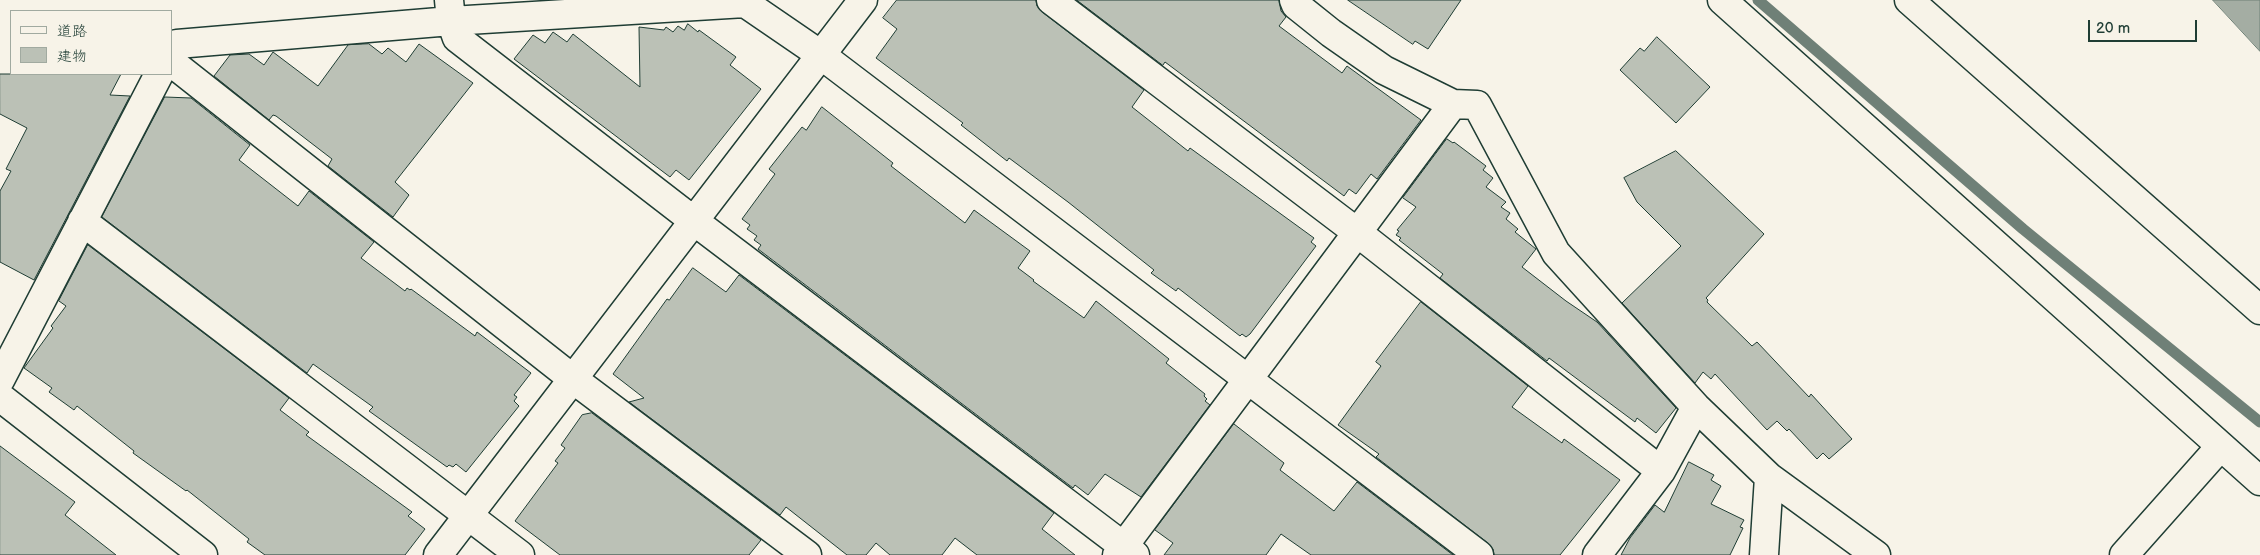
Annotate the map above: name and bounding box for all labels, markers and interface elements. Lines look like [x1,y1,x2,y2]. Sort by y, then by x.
legend [10,10,172,75]
scale bar [2090,10,2199,42]
text: 20 m [2096,19,2130,38]
text: 道路 [57,22,87,41]
text: 建物 [57,47,87,66]

